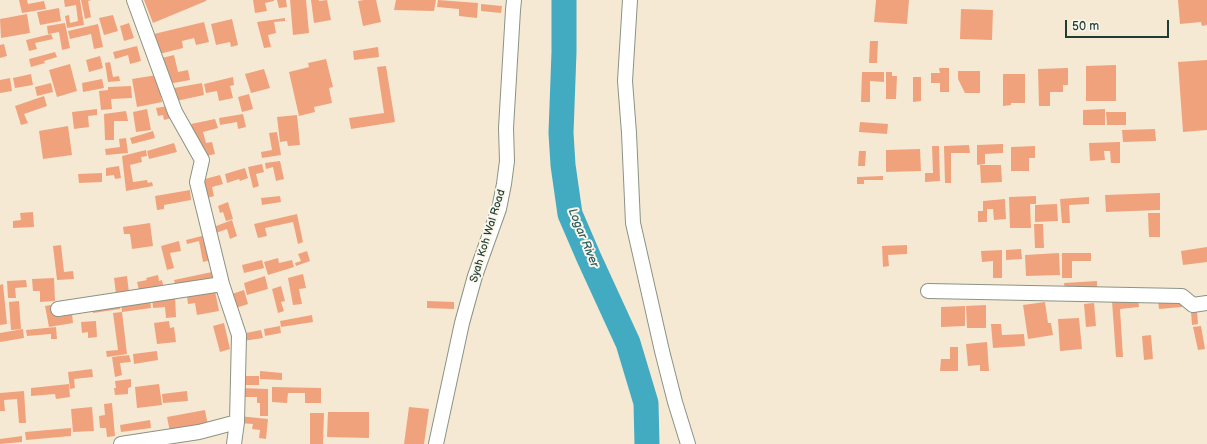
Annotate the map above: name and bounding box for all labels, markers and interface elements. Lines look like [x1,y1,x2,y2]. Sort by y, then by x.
scale bar [1067,12,1171,38]
text: 50 m [1072,19,1099,34]
street label: Syah Koh Wal Road [468,188,508,284]
water label: Logar River [565,206,601,270]

